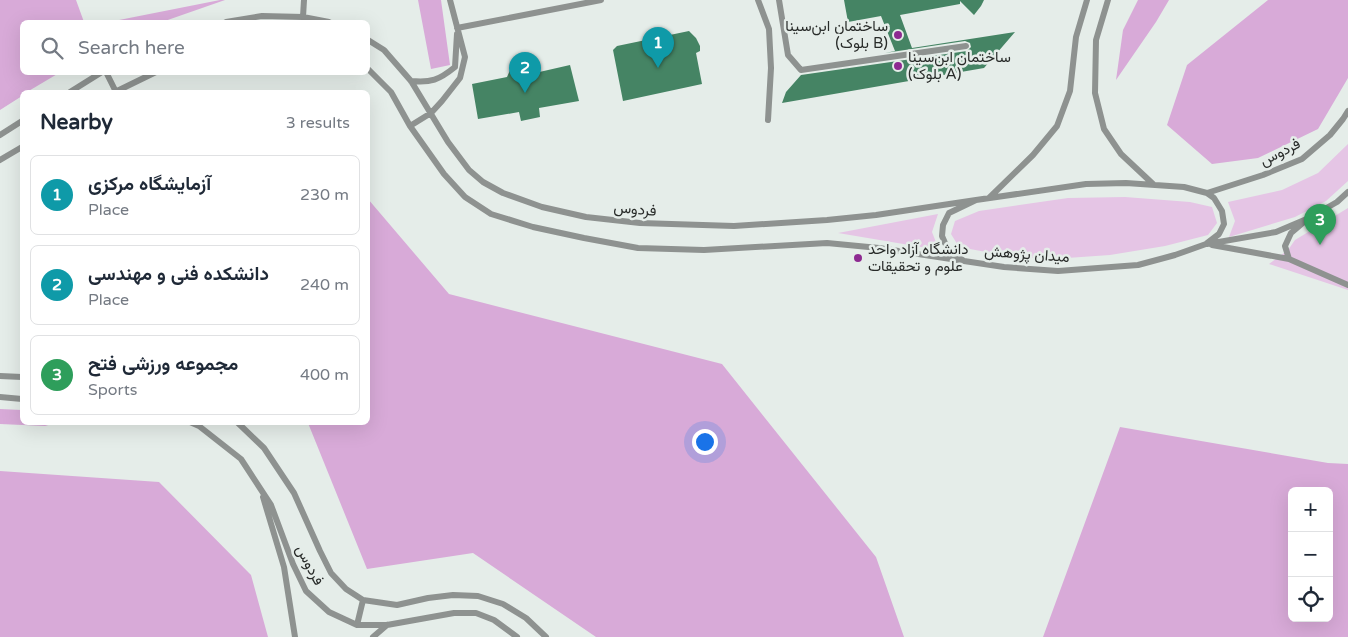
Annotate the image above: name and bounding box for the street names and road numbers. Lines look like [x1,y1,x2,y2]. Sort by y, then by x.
street label: فردوس [1257,134,1304,171]
street label: فردوس [613,198,657,221]
street label: میدان پژوهش [984,242,1070,267]
street label: فردوس [291,542,328,589]

